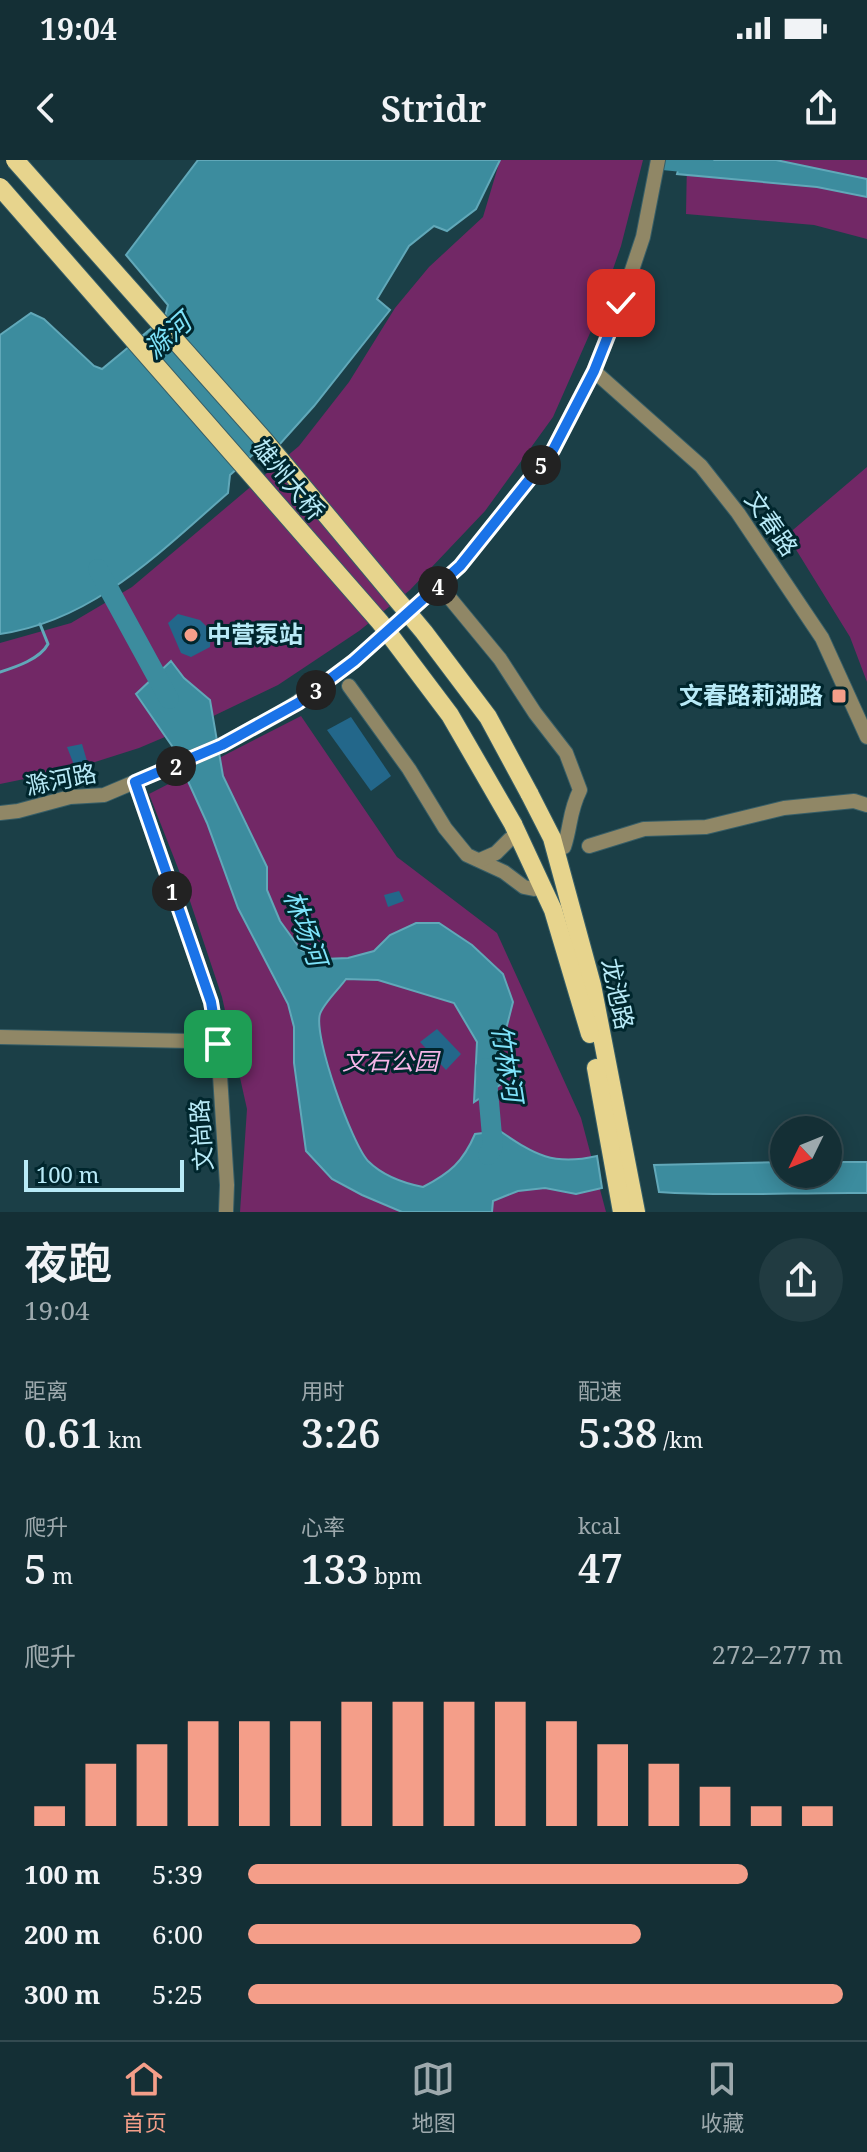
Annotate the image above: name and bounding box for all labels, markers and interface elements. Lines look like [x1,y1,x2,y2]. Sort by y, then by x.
text: 19:04 [40,8,117,49]
text: Stridr [381,84,486,133]
icon: back [24,86,68,130]
icon: share [799,86,843,130]
pin [587,269,655,337]
icon: check [599,281,643,325]
water label: 滁河 [136,301,202,366]
street label: 雄州大桥 [246,432,333,526]
pin: 5 [521,445,561,485]
text: 5 [535,450,547,480]
street label: 文春路 [738,484,806,562]
pin: 4 [418,566,458,606]
text: 4 [432,571,444,601]
place label: 中营泵站 [207,617,303,650]
marker: 中营泵站 [182,626,200,644]
pin: 3 [296,670,336,710]
text: 3 [310,675,322,705]
place label: 文春路莉湖路 [679,678,823,711]
marker: 文春路莉湖路 [830,687,848,705]
pin: 2 [156,746,196,786]
text: 2 [170,751,182,781]
street label: 滁河路 [22,755,99,802]
pin: 1 [152,871,192,911]
text: 1 [166,876,178,906]
water label: 林场河 [276,885,338,975]
street label: 龙池路 [595,955,642,1032]
pin [184,1010,252,1078]
icon: arrive [196,1022,240,1066]
water label: 竹林河 [484,1022,533,1109]
park label: 文石公园 [342,1044,441,1077]
street label: 文尚路 [182,1098,219,1172]
north arrow [770,1116,842,1188]
map controls [770,1116,842,1188]
scale bar [24,1156,184,1192]
text: 100 m [36,1159,99,1189]
text: 夜跑 [24,1232,112,1292]
button: share [759,1238,843,1322]
text: 19:04 [24,1292,90,1328]
text: 距离 [24,1375,68,1405]
text: 用时 [301,1375,345,1405]
text: 配速 [578,1375,622,1405]
text: 0.61 [24,1405,103,1460]
text: 3:26 [301,1405,380,1460]
text: 5:38 [578,1405,657,1460]
text: km [103,1424,142,1454]
text: /km [657,1424,703,1454]
text: kcal [578,1510,620,1540]
text: 爬升 [24,1511,68,1541]
text: 心率 [301,1511,345,1541]
text: 47 [578,1540,623,1595]
text: 5 [24,1541,47,1596]
text: 133 [301,1541,369,1596]
text: m [47,1560,73,1590]
text: bpm [369,1560,422,1590]
text: 272–277 m [711,1636,843,1672]
text: 爬升 [24,1638,76,1674]
text: 100 m [24,1856,100,1892]
text: 5:39 [152,1856,203,1892]
text: 200 m [24,1916,100,1952]
text: 6:00 [152,1916,203,1952]
text: 300 m [24,1976,100,2012]
text: 5:25 [152,1976,203,2012]
tab: 首页 [122,2057,167,2137]
tab: 地图 [411,2057,456,2137]
tab: 收藏 [700,2057,745,2137]

